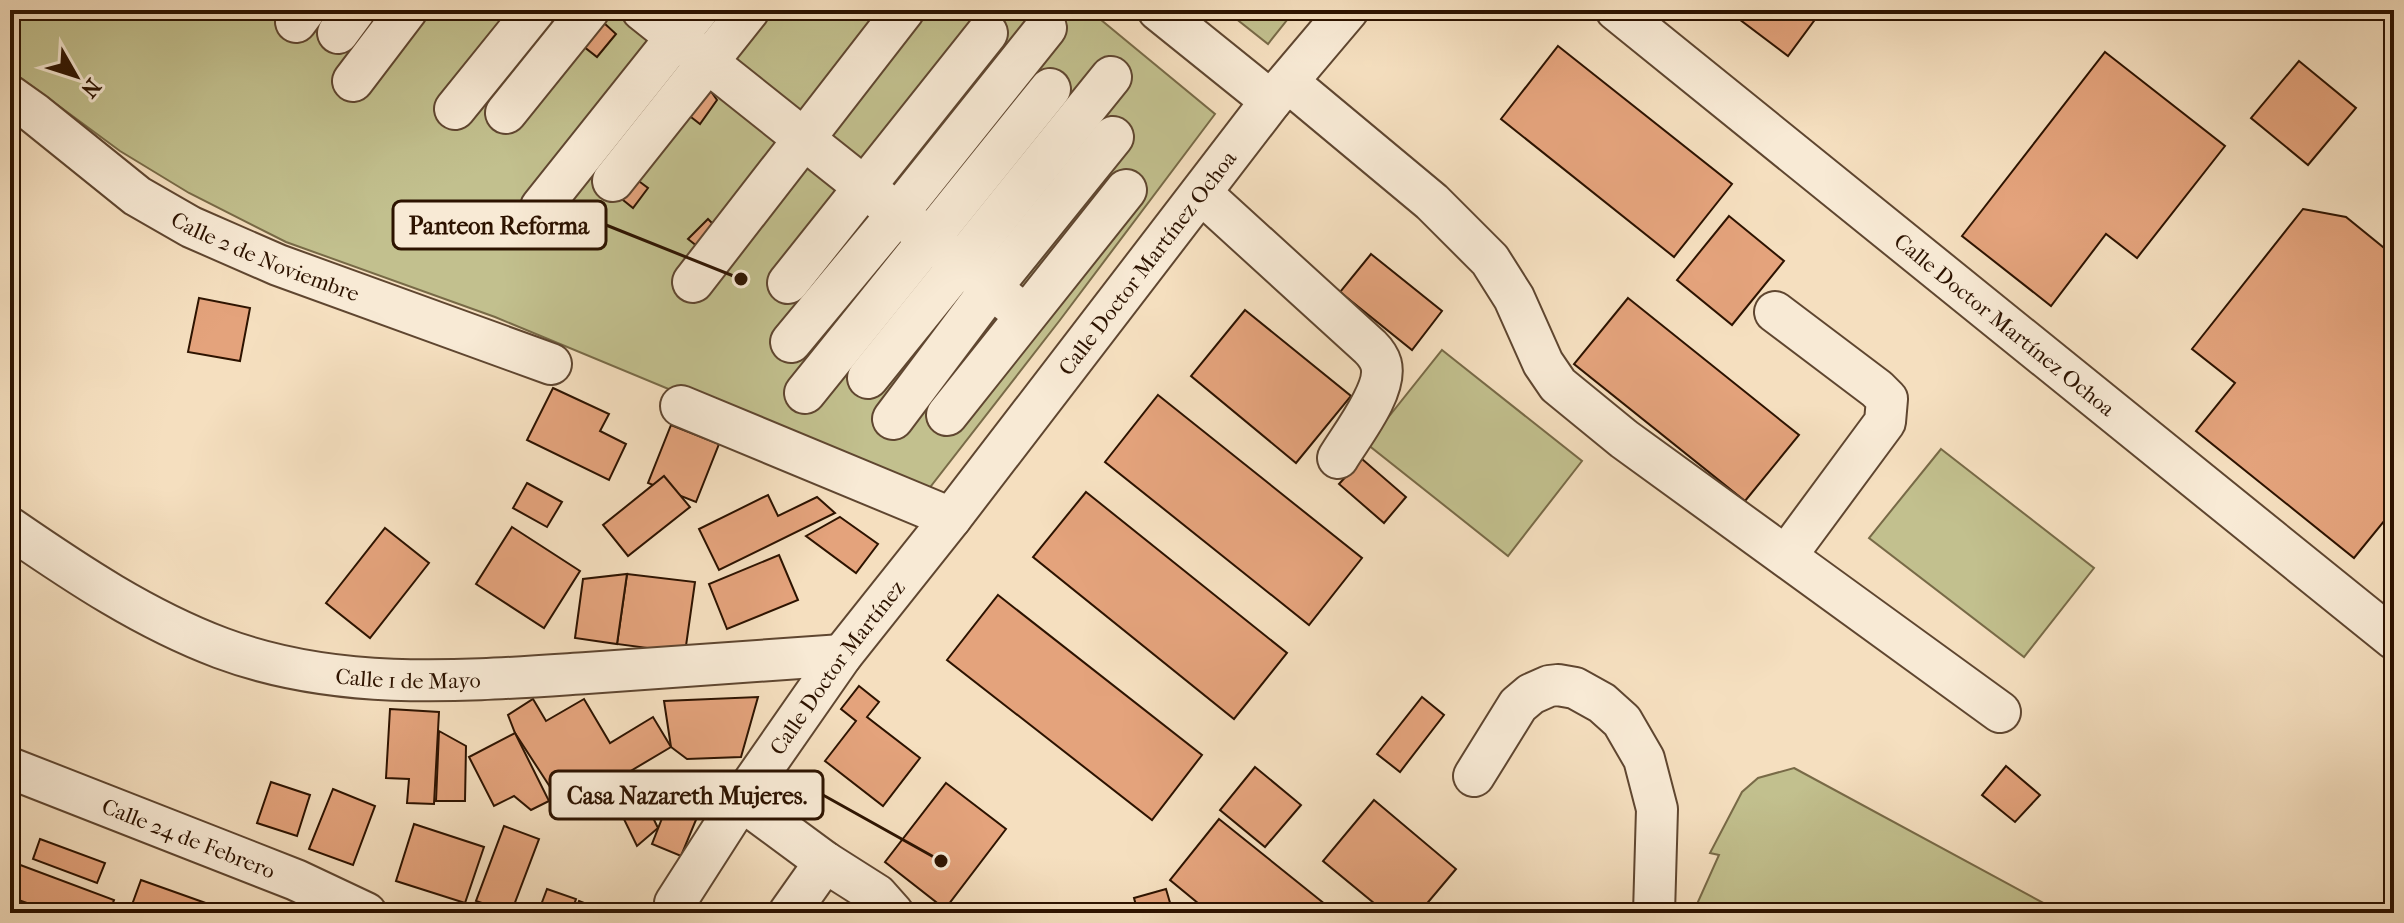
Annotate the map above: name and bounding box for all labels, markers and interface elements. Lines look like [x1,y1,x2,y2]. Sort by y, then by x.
north arrow [36,36,116,116]
text: N [75,73,106,103]
street label: Calle Doctor Martínez Ochoa [1053,145,1243,381]
callout: Panteon Reforma [393,201,606,249]
street label: Calle 2 de Noviembre [166,206,363,307]
text: Panteon Reforma [409,212,590,240]
street label: Calle Doctor Martínez Ochoa [1889,228,2120,423]
street label: Calle Doctor Martínez [764,575,911,760]
street label: Calle 1 de Mayo [334,663,481,694]
callout: Casa Nazareth Mujeres. [550,771,823,819]
text: Casa Nazareth Mujeres. [567,782,808,810]
street label: Calle 24 de Febrero [98,793,279,885]

